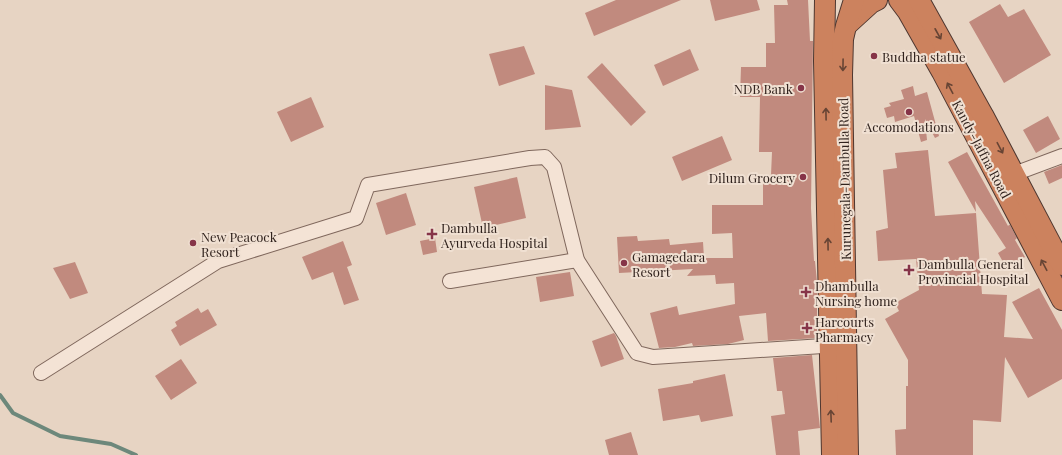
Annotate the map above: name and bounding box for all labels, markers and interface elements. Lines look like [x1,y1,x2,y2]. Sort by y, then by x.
one-way arrow [935,28,943,40]
place label: Buddha statue [882,48,966,65]
marker: Buddha statue [869,51,879,61]
one-way arrow [839,58,847,71]
place label: NDB Bank [734,80,794,97]
one-way arrow [946,82,953,94]
marker: NDB Bank [796,83,806,93]
street label: Kurunegala-Dambulla Road [834,97,854,260]
street label: Kandy-Jaffna Road [949,97,1015,201]
marker: Accomodations [904,107,914,117]
one-way arrow [822,108,830,121]
place label: Accomodations [863,118,954,135]
one-way arrow [997,142,1005,154]
place label: Dilum Grocery [709,169,795,186]
marker: Dilum Grocery [798,172,808,182]
place label: Dambulla Ayurveda Hospital [440,219,548,251]
place label: New Peacock Resort [201,228,278,260]
marker: Dambulla Ayurveda Hospital [426,228,438,240]
marker: New Peacock Resort [188,238,198,248]
one-way arrow [824,238,832,251]
place label: Gamagedara Resort [632,248,706,280]
place label: Dambulla General Provincial Hospital [918,255,1029,287]
marker: Gamagedara Resort [619,258,629,268]
one-way arrow [1039,259,1047,271]
marker: Dambulla General Provincial Hospital [903,264,915,276]
place label: Dhambulla Nursing home [815,277,898,309]
marker: Dhambulla Nursing home [800,286,812,298]
place label: Harcourts Pharmacy [815,313,874,345]
marker: Harcourts Pharmacy [802,323,812,333]
one-way arrow [827,410,835,423]

